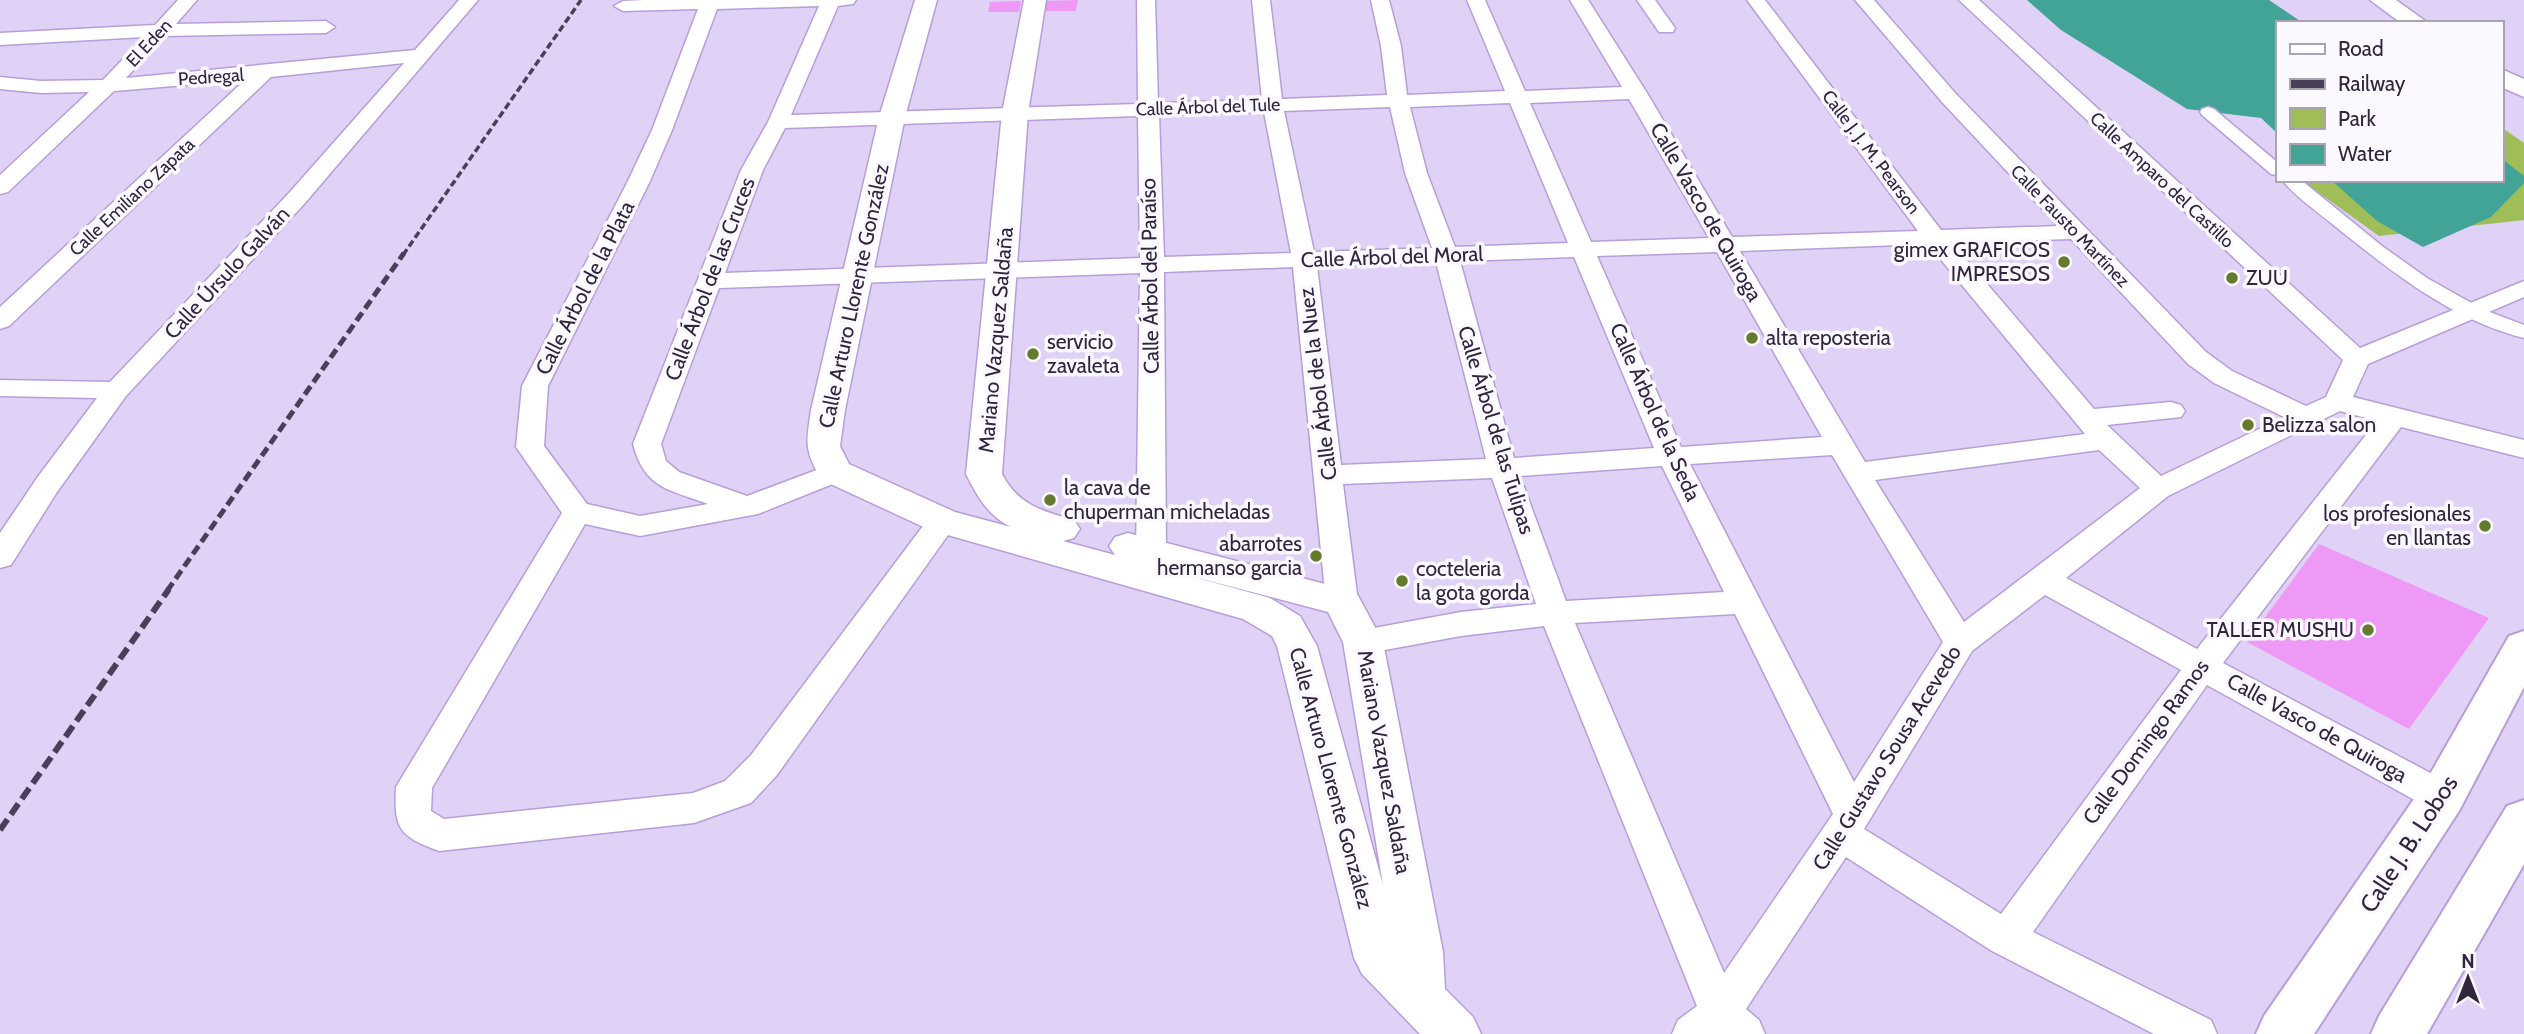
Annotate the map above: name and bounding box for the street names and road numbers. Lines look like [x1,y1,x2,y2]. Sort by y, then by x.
street label: El Eden [121,15,177,71]
street label: Pedregal [177,64,245,90]
street label: Calle J. J. M. Pearson [1817,86,1925,218]
street label: Calle Árbol del Tule [1135,93,1281,121]
street label: Calle Amparo del Castillo [2085,107,2239,253]
street label: Calle Vasco de Quiroga [1645,118,1768,305]
street label: Calle Emiliano Zapata [65,133,199,261]
street label: Calle Fausto Martínez [2006,160,2134,292]
street label: Calle Arturo Llorente González [813,161,894,430]
street label: Calle Árbol de las Cruces [659,173,760,384]
street label: Calle Árbol del Paraíso [1135,178,1164,374]
street label: Calle Árbol de la Plata [530,197,639,379]
street label: Calle Úrsulo Galván [159,201,294,344]
street label: Mariano Vazquez Saldaña [973,226,1018,454]
street label: Calle Árbol del Moral [1300,241,1484,272]
street label: Calle Árbol de la Nuez [1293,286,1342,482]
street label: Calle Árbol de la Seda [1605,319,1706,505]
street label: Calle Árbol de las Tulipas [1453,323,1540,537]
street label: Calle Gustavo Sousa Acevedo [1807,641,1966,875]
street label: Calle Arturo Llorente González [1285,645,1378,911]
street label: Mariano Vazquez Saldaña [1352,648,1416,876]
street label: Calle Domingo Ramos [2077,654,2214,829]
street label: Calle Vasco de Quiroga [2223,668,2412,787]
street label: Calle J. B. Lobos [2353,770,2464,918]

